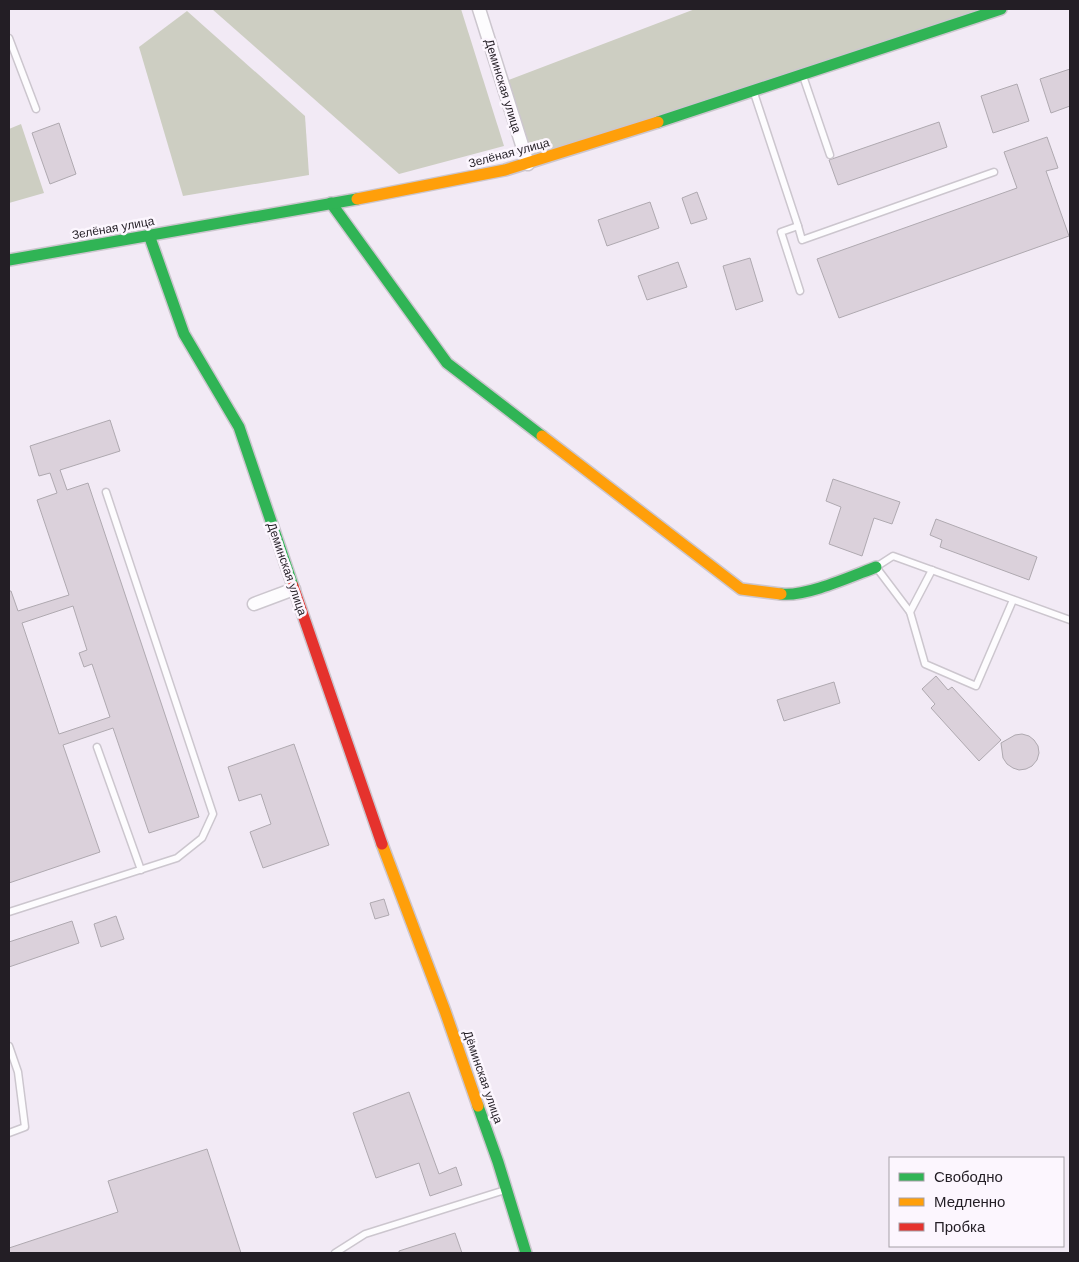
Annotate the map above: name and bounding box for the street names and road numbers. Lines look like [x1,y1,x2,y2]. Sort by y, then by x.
street label: Деминская улица [482,37,524,135]
street label: Зелёная улица [467,135,551,171]
street label: Зелёная улица [71,214,156,242]
street label: Деминская улица [265,521,310,618]
street label: Дёминская улица [461,1029,506,1126]

